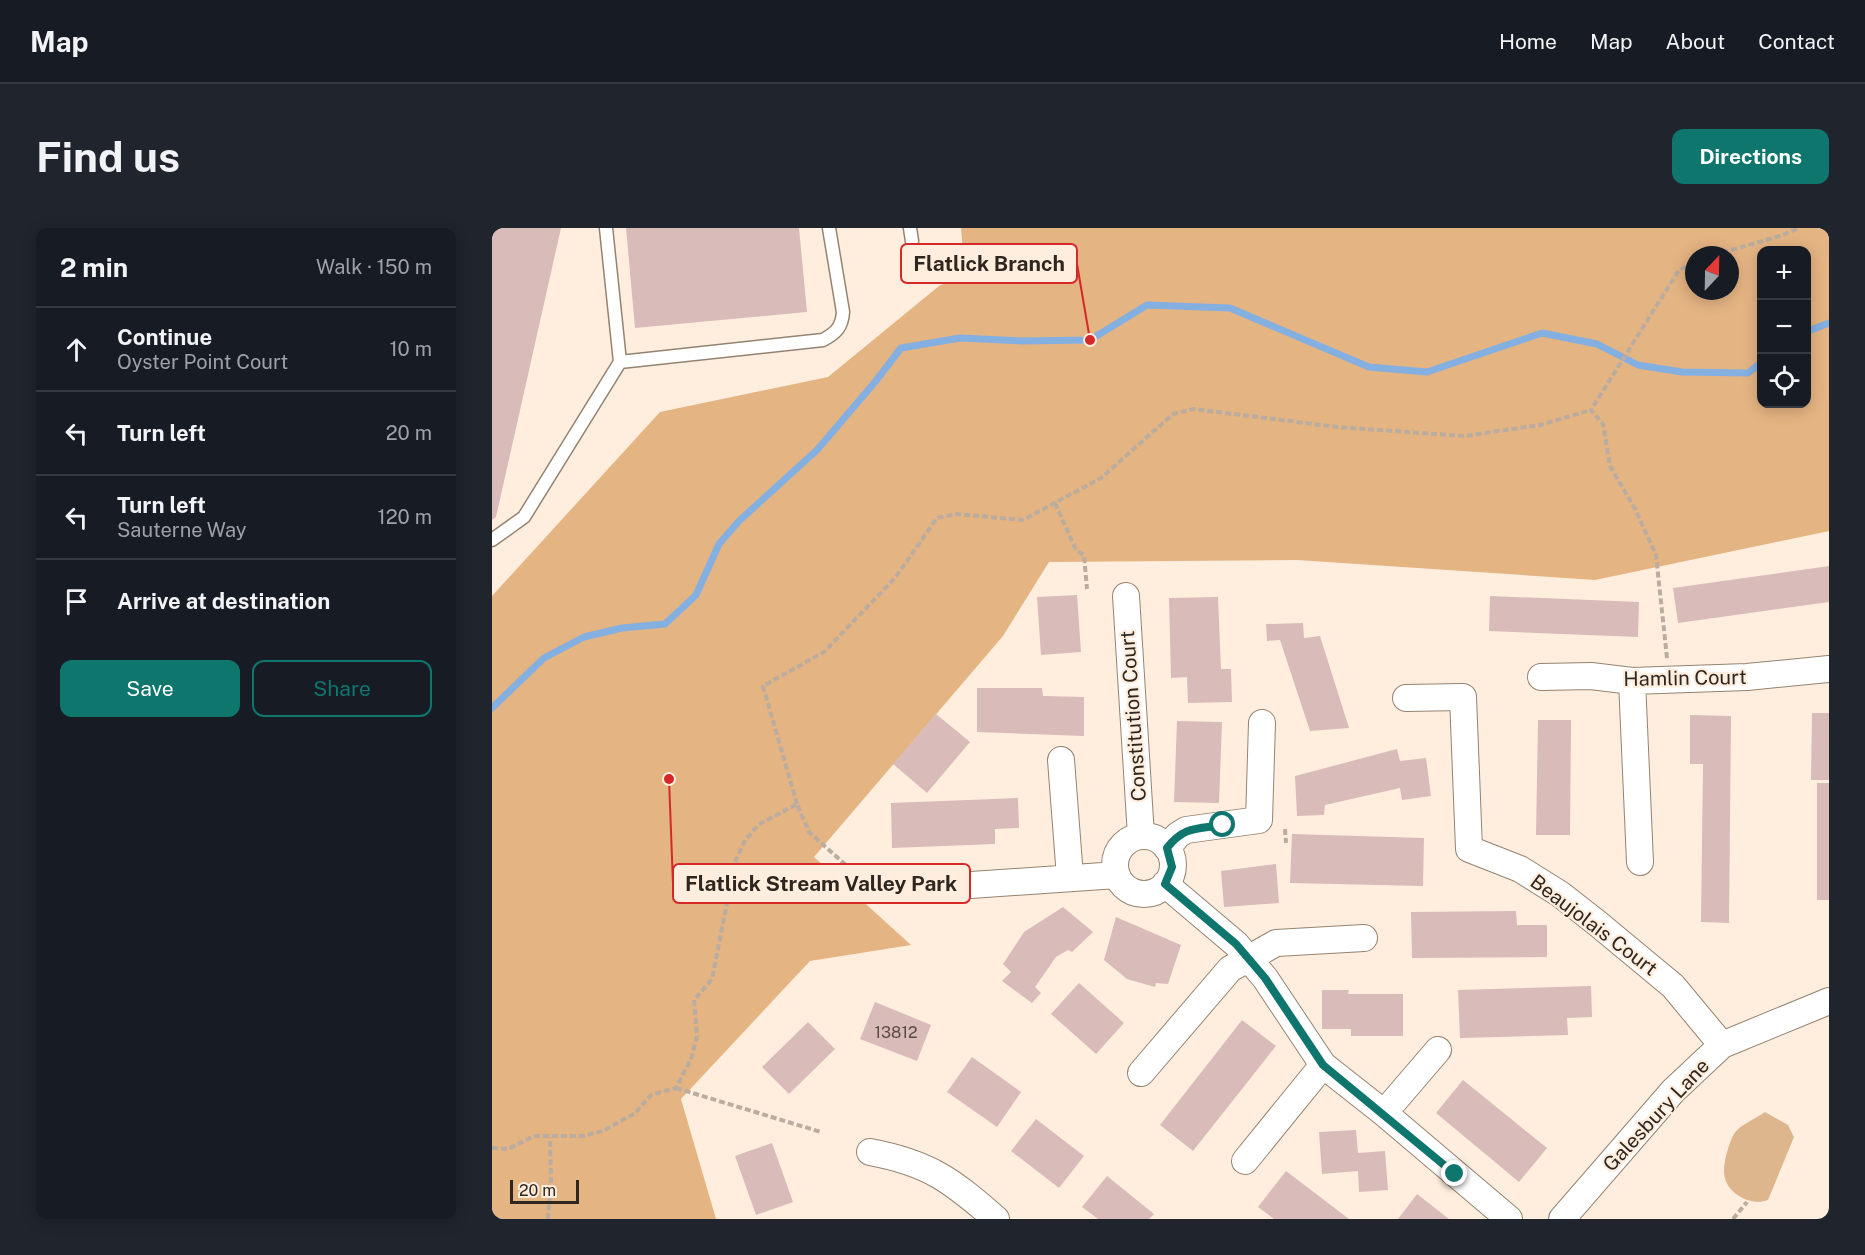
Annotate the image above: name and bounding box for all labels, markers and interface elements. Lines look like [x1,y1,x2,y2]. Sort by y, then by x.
text: Map [30,25,89,58]
text: Home [1499,29,1557,54]
text: Map [1590,29,1633,54]
text: About [1666,29,1725,54]
text: Contact [1758,29,1835,54]
button: Directions [1672,129,1829,184]
text: Find us [36,132,180,181]
callout: Flatlick Branch [901,244,1077,283]
north arrow [1685,246,1739,300]
map controls [1757,246,1811,408]
button: + [1757,246,1811,300]
text: Flatlick Branch [913,251,1065,276]
text: 2 min [60,252,128,283]
text: Walk · 150 m [316,255,432,279]
button: − [1757,300,1811,354]
text: Continue [117,324,212,350]
icon: ahead [60,333,93,366]
text: 10 m [389,337,432,361]
text: Oyster Point Court [117,350,288,374]
button: locate [1757,354,1811,408]
icon: left [60,417,93,450]
text: Turn left [117,420,206,446]
text: 20 m [386,421,432,445]
text: Turn left [117,492,206,518]
icon: left [60,501,93,534]
text: 120 m [378,505,432,529]
text: Sauterne Way [117,518,246,542]
icon: arrive [60,585,93,618]
text: Arrive at destination [117,588,330,614]
street label: Constitution Court [1115,630,1151,802]
button: Save [60,660,240,717]
button: Share [252,660,432,717]
street label: Hamlin Court [1623,665,1747,691]
route start [1209,811,1235,837]
callout: Flatlick Stream Valley Park [673,864,970,903]
street label: Beaujolais Court [1526,869,1662,981]
text: Flatlick Stream Valley Park [685,871,957,896]
house number: 13812 [875,1023,917,1042]
street label: Galesbury Lane [1598,1054,1714,1176]
route end [1441,1160,1467,1186]
scale bar [510,1177,579,1204]
text: 20 m [519,1181,556,1200]

